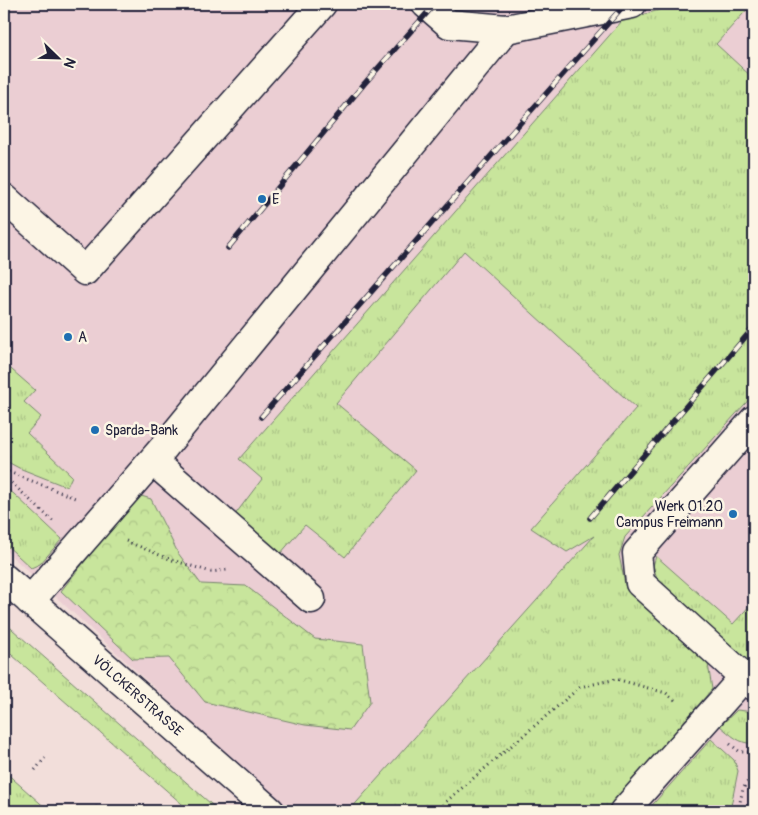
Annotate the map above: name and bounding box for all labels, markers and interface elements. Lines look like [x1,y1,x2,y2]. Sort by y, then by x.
north arrow [32,32,82,82]
text: N [60,55,79,71]
place label: E [272,191,279,208]
marker: E [256,193,268,205]
place label: A [78,329,87,346]
marker: A [62,331,74,343]
place label: Sparda-Bank [105,422,178,439]
marker: Sparda-Bank [89,424,101,436]
place label: Werk 01.20 Campus Freimann [616,498,723,531]
marker: Werk 01.20 Campus Freimann [727,508,739,520]
street label: VÖLCKERSTRASSE [89,651,186,740]

